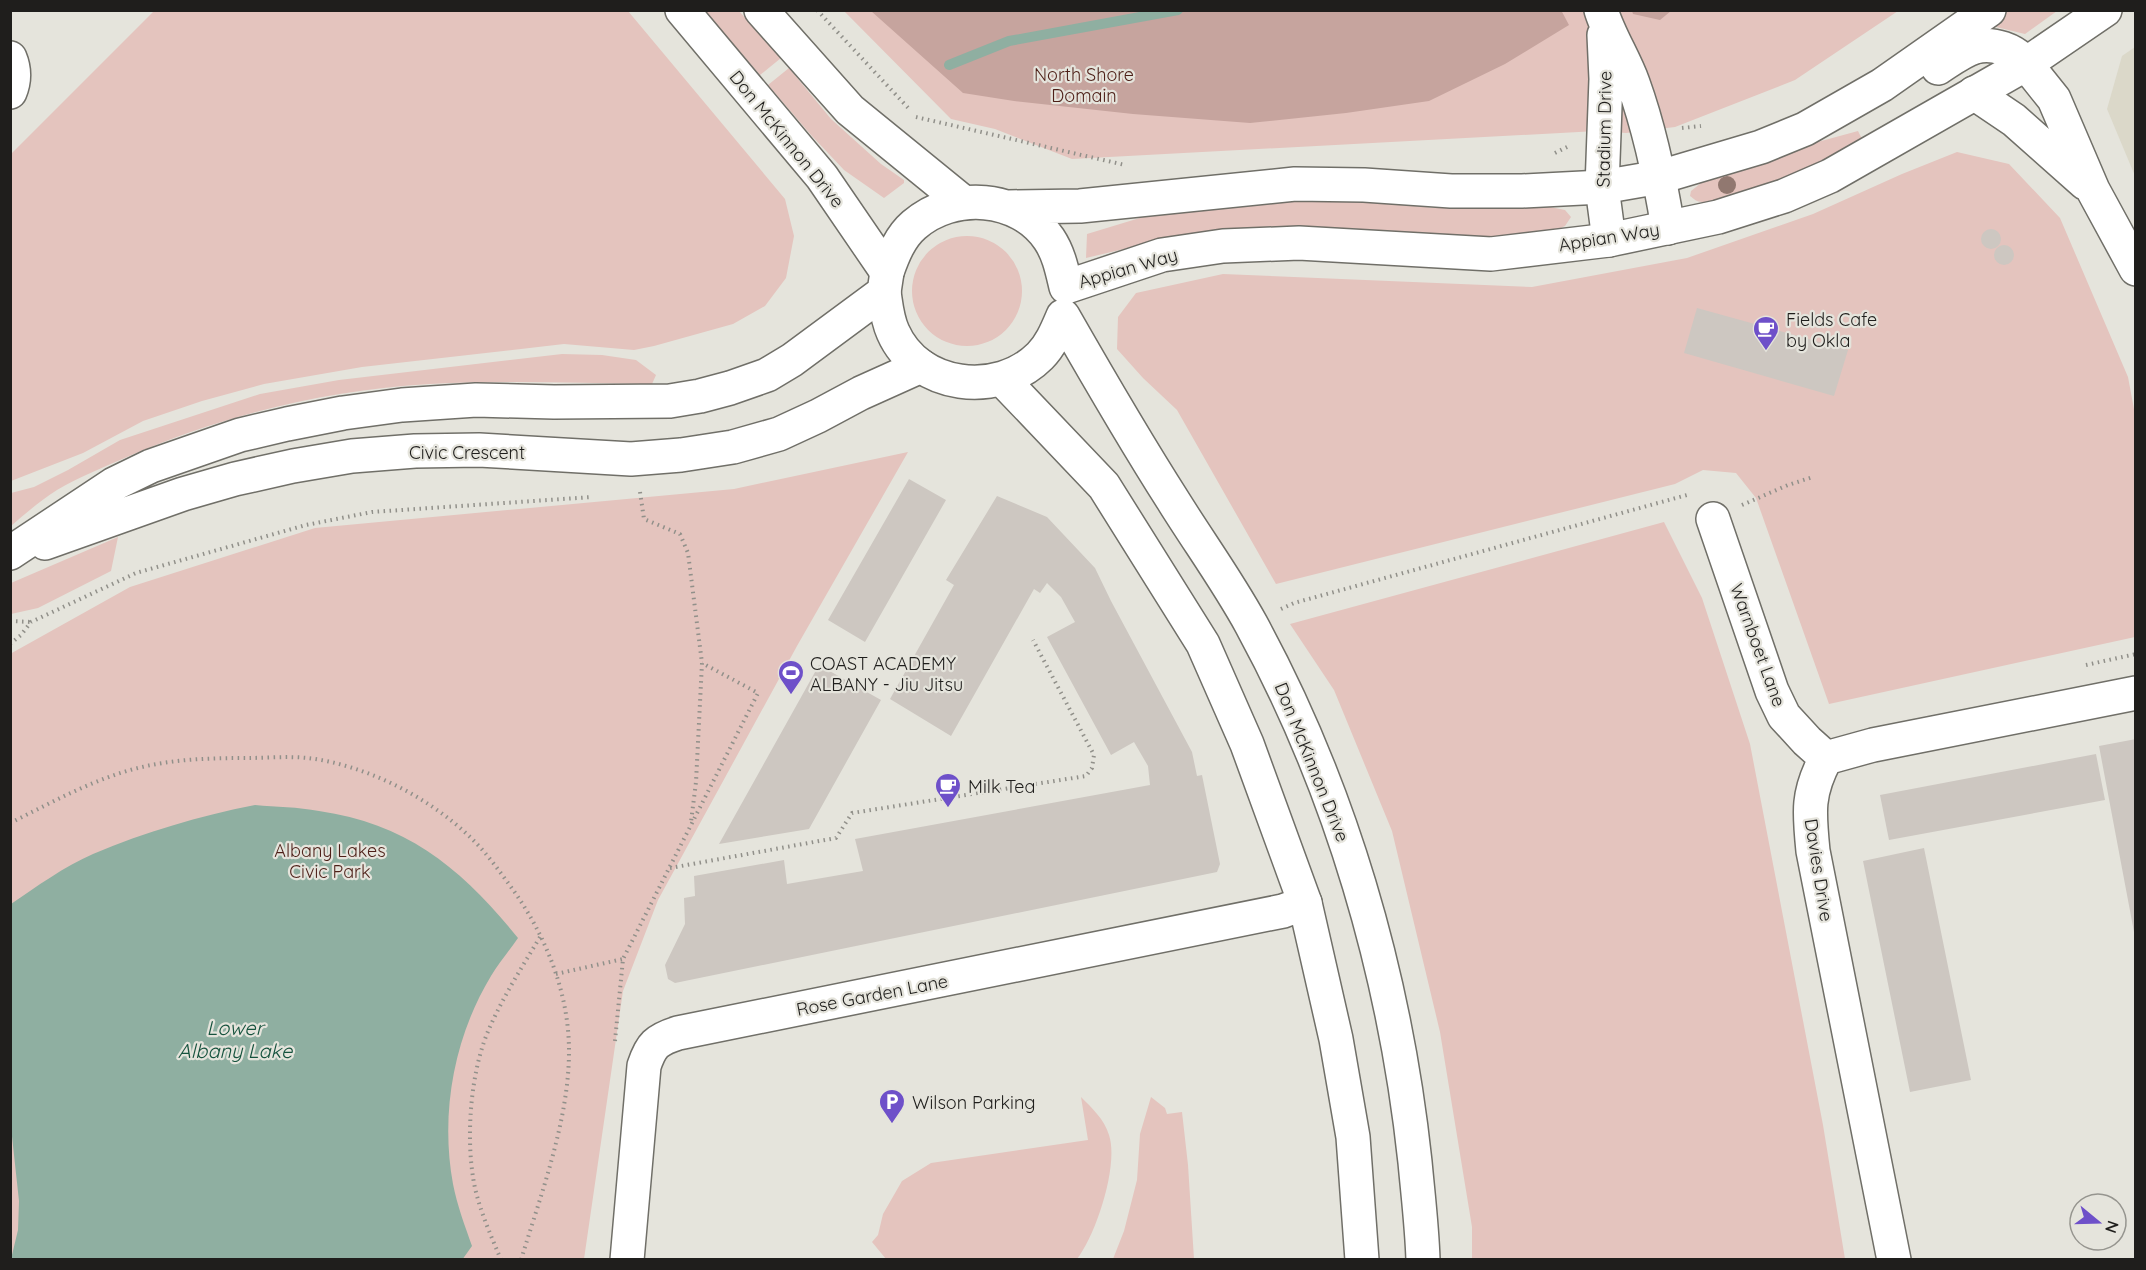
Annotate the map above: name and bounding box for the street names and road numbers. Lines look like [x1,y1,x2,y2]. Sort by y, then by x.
street label: Don McKinnon Drive [725,66,849,212]
street label: Stadium Drive [1591,70,1617,188]
street label: Appian Way [1557,218,1661,256]
street label: Appian Way [1076,243,1180,293]
street label: Civic Crescent [409,441,525,464]
street label: Warnboet Lane [1725,580,1791,710]
street label: Don McKinnon Drive [1270,679,1354,845]
street label: Davies Drive [1800,817,1838,923]
street label: Rose Garden Lane [794,969,950,1021]

